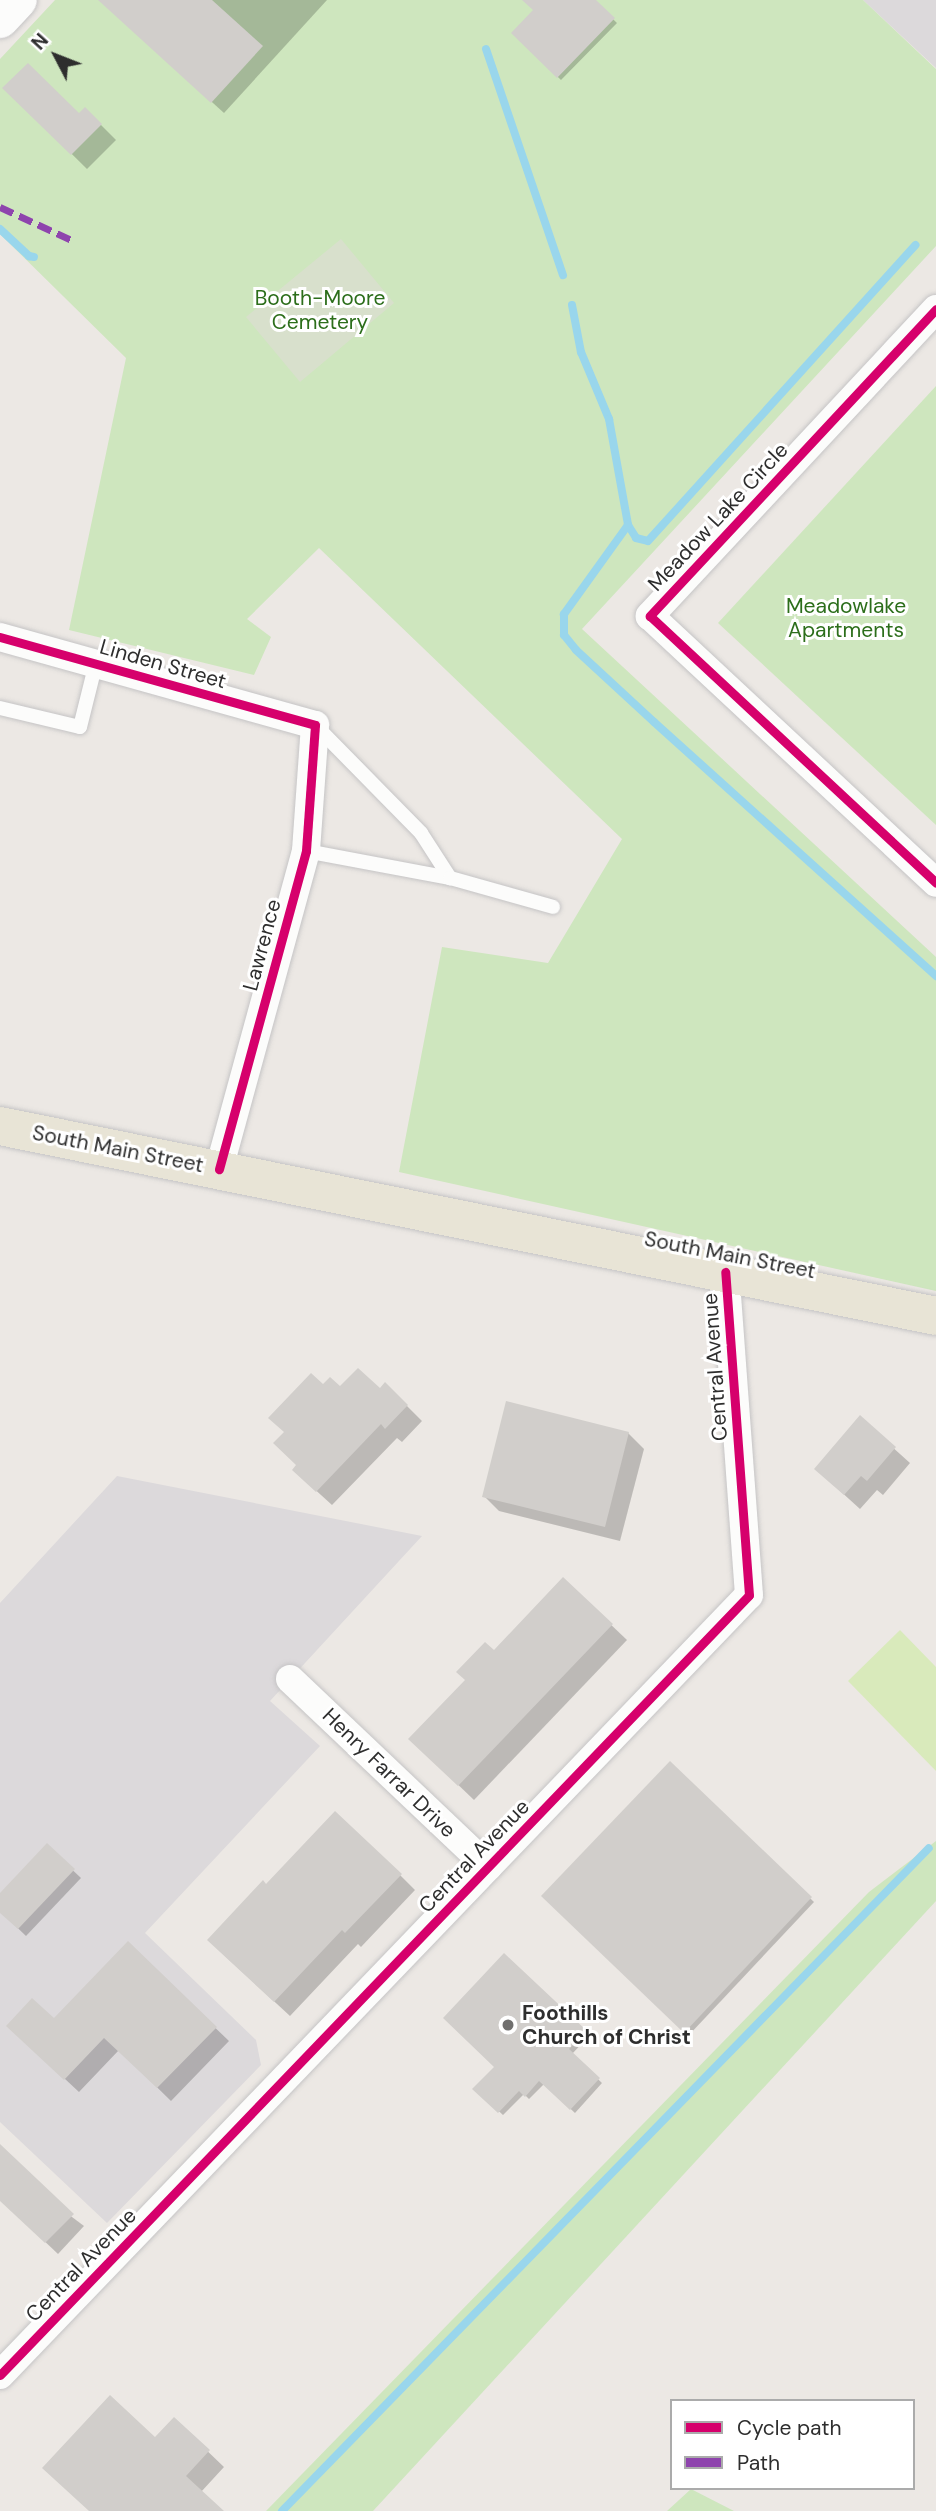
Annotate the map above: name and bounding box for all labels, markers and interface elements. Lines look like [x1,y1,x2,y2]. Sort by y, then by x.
north arrow [21,21,91,91]
text: N [26,28,54,55]
park label: Booth-Moore Cemetery [255,285,385,335]
street label: Meadow Lake Circle [643,438,793,596]
park label: Meadowlake Apartments [786,593,906,643]
street label: Linden Street [97,634,229,694]
street label: Lawrence [238,897,286,993]
street label: South Main Street [30,1120,206,1178]
street label: South Main Street [642,1226,818,1284]
street label: Central Avenue [697,1292,733,1442]
street label: Henry Farrar Drive [317,1703,461,1843]
street label: Central Avenue [413,1794,535,1918]
place label: Foothills Church of Christ [522,2000,691,2050]
marker: Foothills Church of Christ [500,2017,516,2033]
street label: Central Avenue [20,2203,142,2327]
legend [670,2399,915,2490]
text: Cycle path [737,2414,842,2442]
text: Path [737,2449,780,2477]

